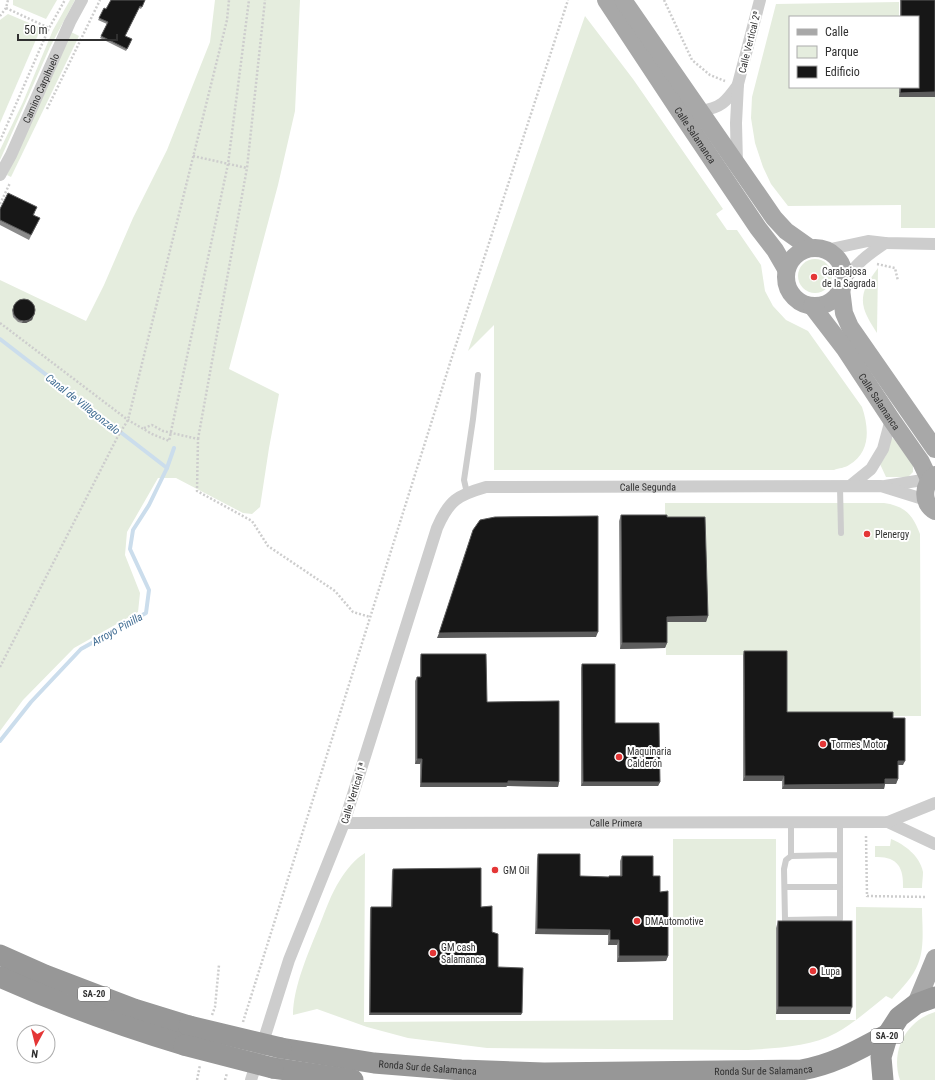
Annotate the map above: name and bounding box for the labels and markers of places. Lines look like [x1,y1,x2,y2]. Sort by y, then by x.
place label: Carabajosa de la Sagrada [822,266,876,289]
marker: Carabajosa de la Sagrada [809,272,819,282]
marker: Plenergy [862,529,872,539]
place label: Plenergy [875,529,909,540]
marker: Tormes Motor [818,739,828,749]
place label: Tormes Motor [831,739,886,750]
place label: Maquinaria Calderón [627,746,671,769]
marker: Maquinaria Calderón [614,752,624,762]
marker: GM Oil [490,865,500,875]
place label: GM Oil [503,865,529,876]
marker: DMAutomotive [632,916,642,926]
place label: DMAutomotive [645,916,704,927]
place label: GM cash Salamanca [441,942,485,965]
marker: GM cash Salamanca [428,948,438,958]
marker: Lupa [808,966,818,976]
place label: Lupa [821,966,840,977]

